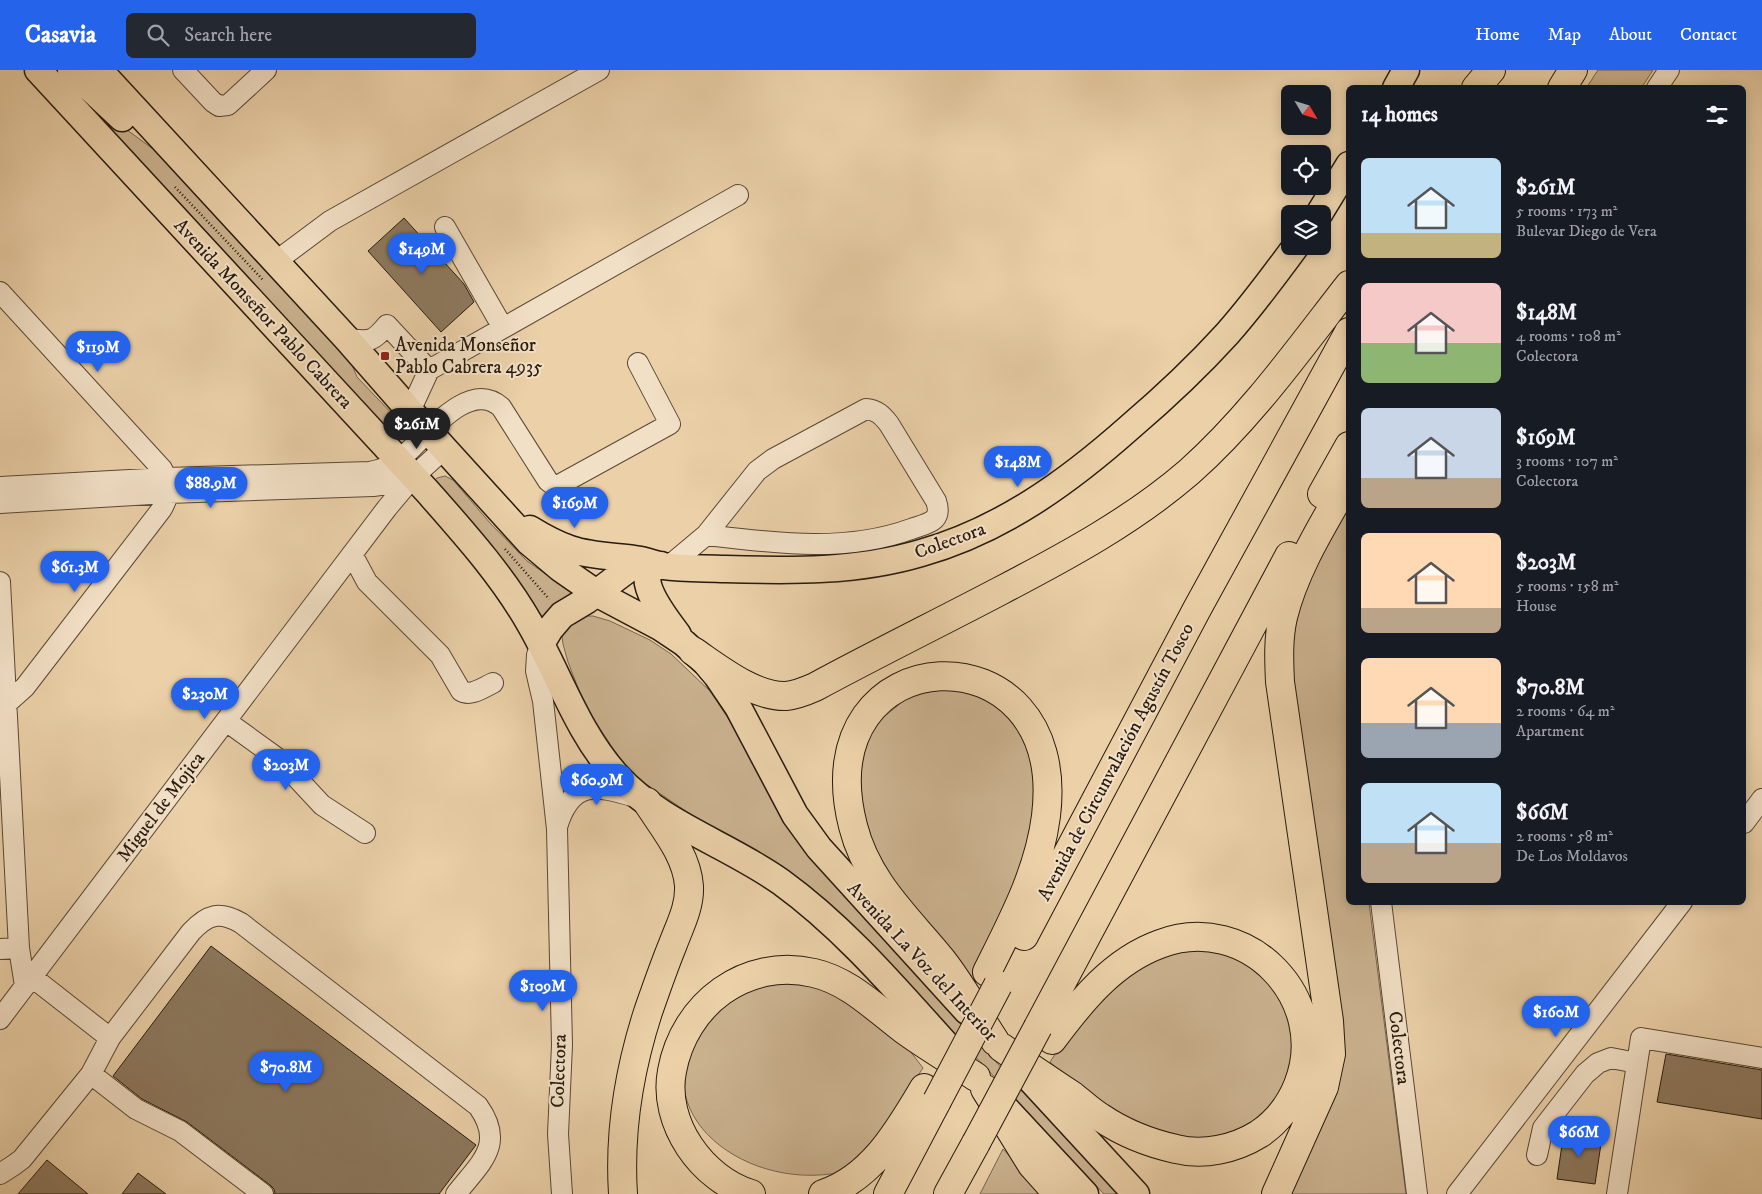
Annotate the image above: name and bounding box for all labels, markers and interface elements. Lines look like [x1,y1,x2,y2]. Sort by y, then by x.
search box [126,13,476,58]
text: Casavia [25,20,96,50]
icon: search [144,21,172,49]
text: Search here [184,24,272,47]
text: Home [1475,24,1520,46]
text: Map [1548,24,1581,46]
text: About [1609,24,1652,46]
text: Contact [1680,24,1737,46]
north arrow [1281,85,1331,135]
map controls [1281,85,1331,255]
icon: filters [1703,101,1731,129]
text: 14 homes [1361,102,1438,128]
button: locate [1281,145,1331,195]
text: $261M [1516,175,1576,201]
icon: home [1401,178,1461,238]
text: 5 rooms · 173 m² [1516,201,1617,221]
button: layers [1281,205,1331,255]
street label: Avenida Monseñor Pablo Cabrera [169,214,357,414]
text: Bulevar Diego de Vera [1516,221,1657,241]
pin: $149M [387,232,457,275]
text: $149M [399,239,445,259]
text: $148M [1516,300,1577,326]
icon: home [1401,303,1461,363]
text: 4 rooms · 108 m² [1516,326,1621,346]
pin: $119M [63,330,133,373]
place label: Avenida Monseñor Pablo Cabrera 4935 [395,334,543,379]
text: $119M [76,337,120,357]
text: Colectora [1516,346,1578,366]
marker: Avenida Monseñor Pablo Cabrera 4935 [379,350,391,362]
pin: $261M [382,408,452,450]
text: $261M [394,414,440,434]
text: $169M [1516,425,1576,451]
icon: home [1401,428,1461,488]
pin: $148M [983,446,1053,488]
text: 3 rooms · 107 m² [1516,451,1618,471]
text: $148M [995,452,1041,472]
pin: $88.9M [170,466,252,509]
text: Colectora [1516,471,1578,491]
text: $88.9M [185,473,237,493]
pin: $169M [540,486,610,529]
text: $169M [552,493,598,513]
street label: Colectora [911,518,989,564]
pin: $61.3M [34,550,116,593]
text: $203M [1516,550,1576,576]
icon: home [1401,553,1461,613]
text: $61.3M [51,557,99,577]
text: 5 rooms · 158 m² [1516,576,1619,596]
text: House [1516,596,1557,616]
street label: Avenida de Circunvalación Agustín Tosco [1033,619,1199,905]
text: $70.8M [1516,675,1585,701]
pin: $230M [170,678,240,720]
icon: home [1401,678,1461,738]
text: $230M [182,684,228,704]
text: 2 rooms · 64 m² [1516,701,1615,721]
text: Apartment [1516,721,1584,741]
street label: Miguel de Mojica [112,747,210,867]
pin: $203M [251,748,321,791]
text: $203M [263,755,309,775]
pin: $60.9M [556,764,638,806]
text: $60.9M [571,770,623,790]
text: $66M [1516,800,1569,826]
icon: home [1401,803,1461,863]
text: 2 rooms · 58 m² [1516,826,1613,846]
text: De Los Moldavos [1516,846,1628,866]
street label: Avenida La Voz del Interior [842,877,1002,1047]
pin: $109M [508,970,578,1012]
text: $109M [520,976,566,996]
pin: $160M [1521,996,1591,1038]
text: $160M [1533,1002,1579,1022]
street label: Colectora [1383,1010,1415,1086]
street label: Colectora [546,1034,572,1108]
pin: $70.8M [245,1050,327,1093]
text: $70.8M [260,1057,312,1077]
pin: $66M [1549,1116,1609,1158]
text: $66M [1559,1122,1599,1142]

